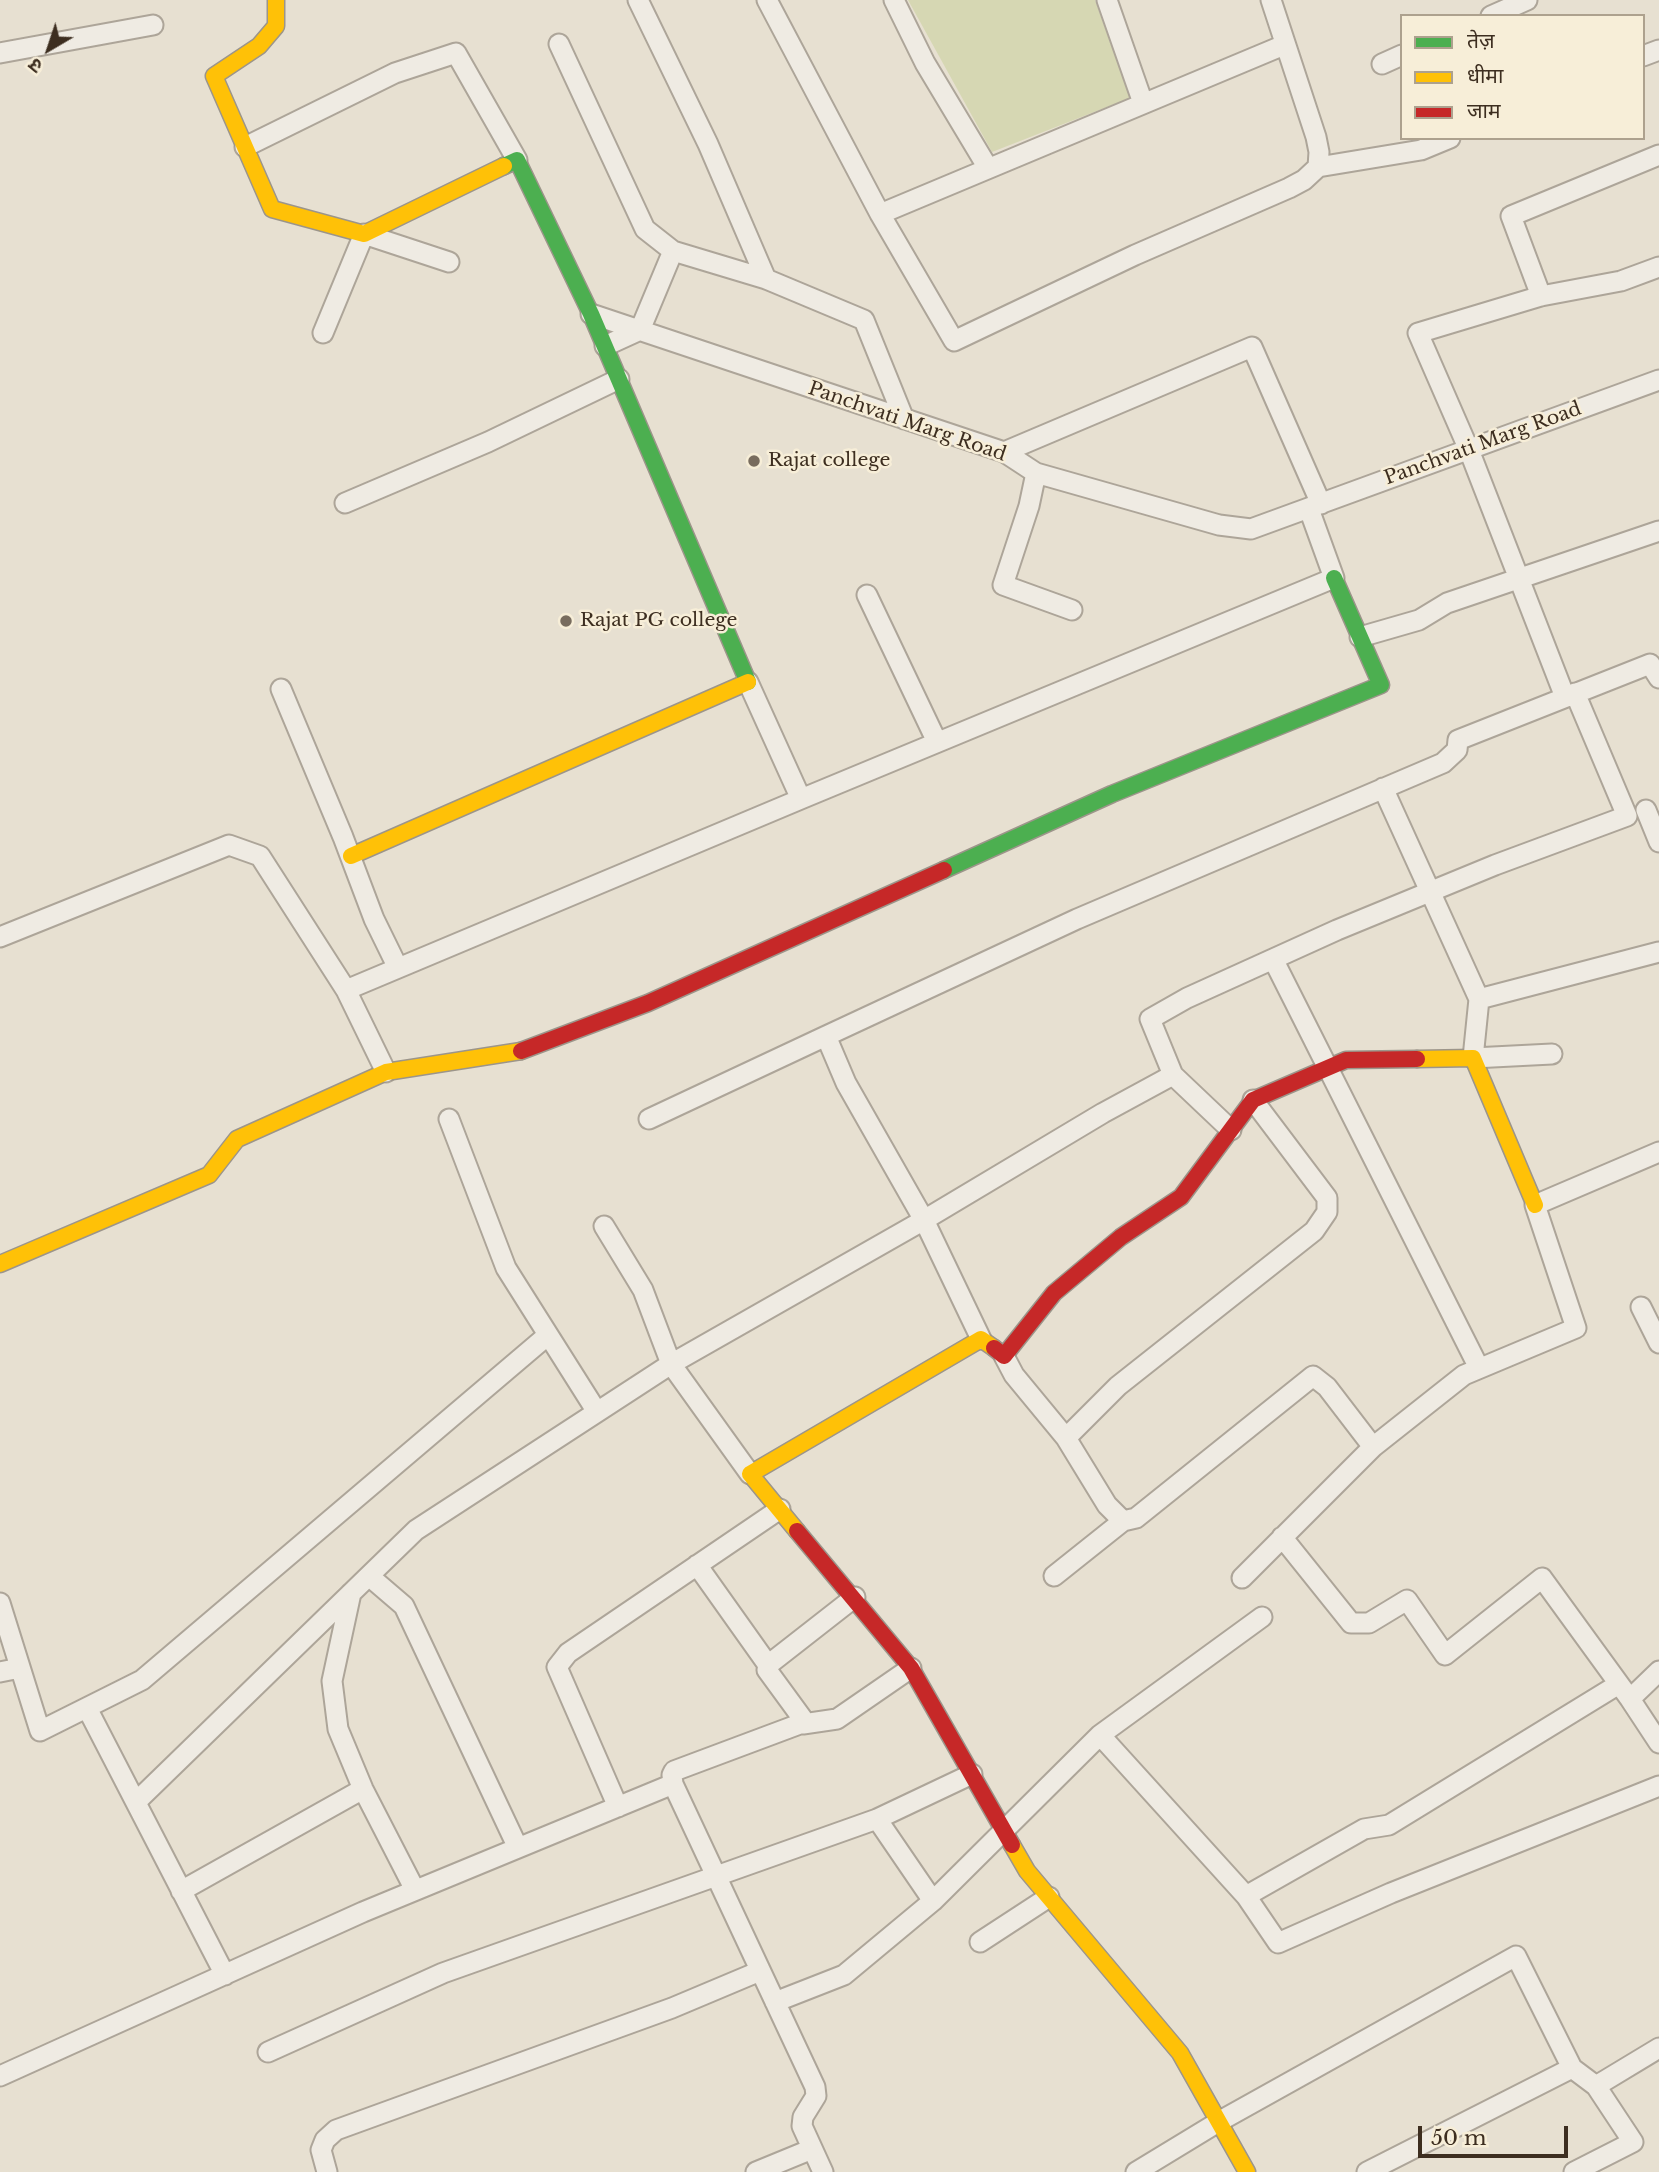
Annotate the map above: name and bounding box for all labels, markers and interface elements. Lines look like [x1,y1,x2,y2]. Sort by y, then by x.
north arrow [14,14,84,84]
legend [1400,14,1645,140]
text: तेज़ [1467,28,1495,54]
text: उ [24,53,47,78]
text: धीमा [1467,63,1503,89]
text: जाम [1467,98,1501,124]
street label: Panchvati Marg Road [805,377,1009,467]
street label: Panchvati Marg Road [1381,398,1585,490]
place label: Rajat college [768,450,890,472]
marker: Rajat college [746,453,762,469]
place label: Rajat PG college [580,610,737,632]
marker: Rajat PG college [558,613,574,629]
scale bar [1421,2112,1572,2156]
text: 50 m [1431,2125,1486,2151]

